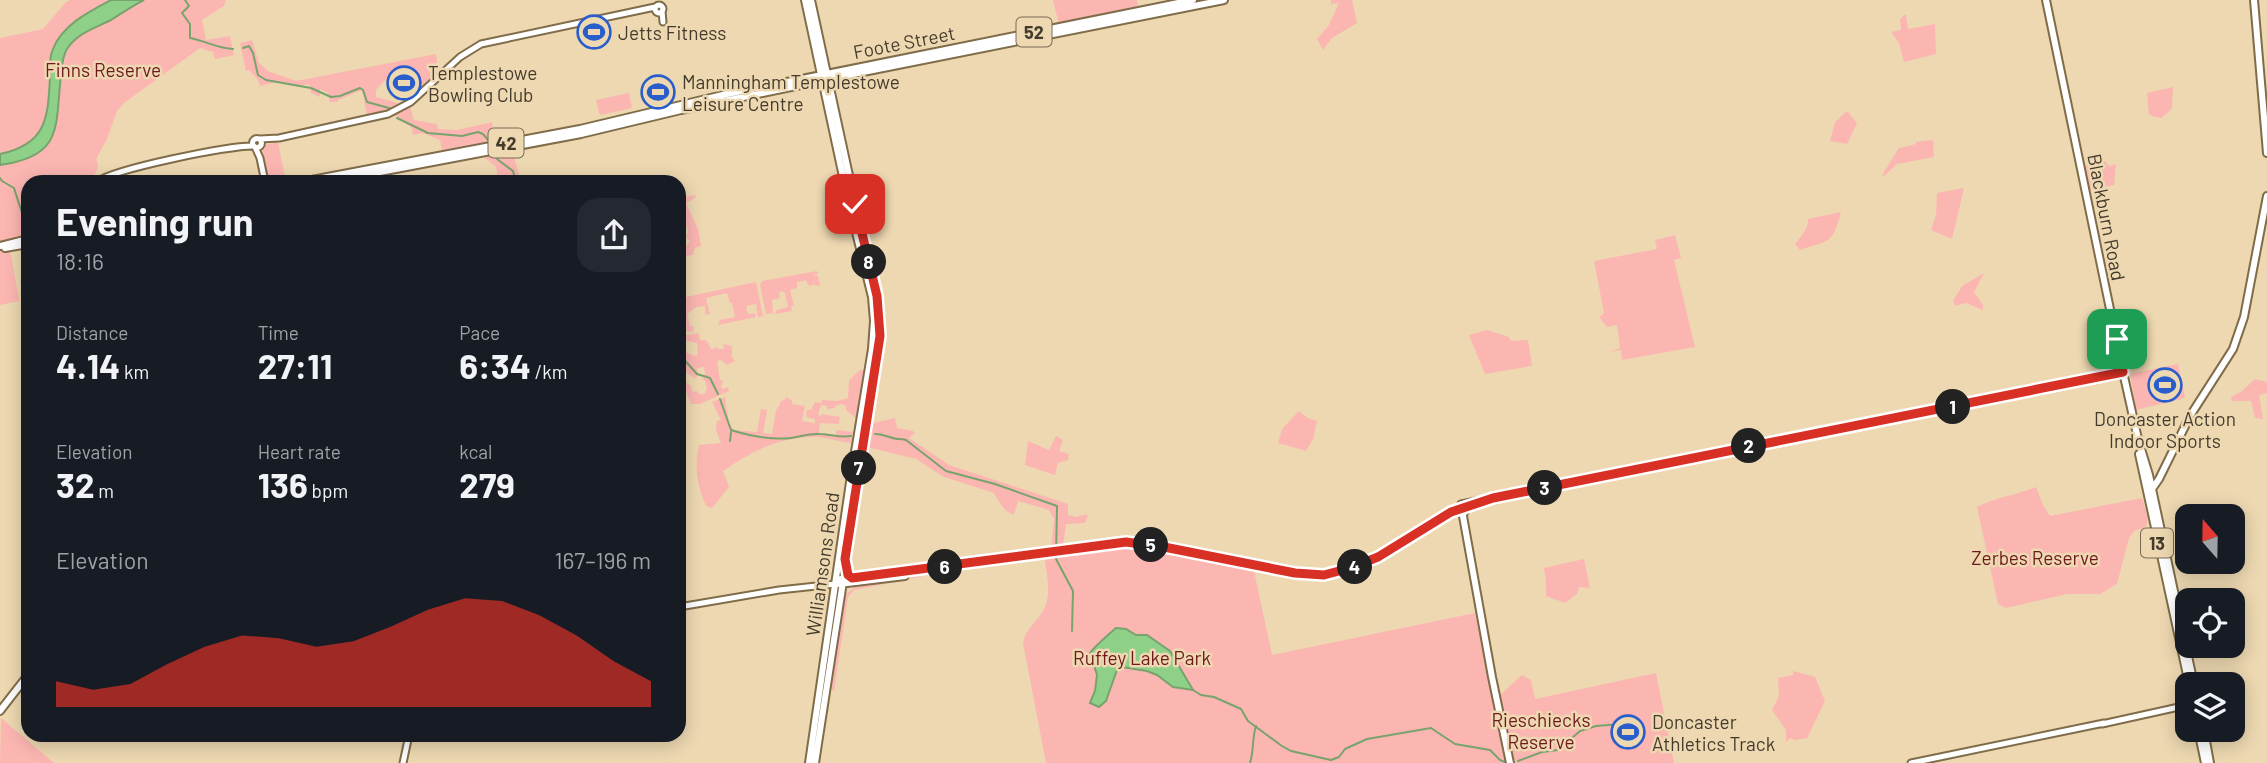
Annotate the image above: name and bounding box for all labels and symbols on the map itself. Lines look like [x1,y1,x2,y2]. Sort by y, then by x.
sports icon: Jetts Fitness [575,13,613,51]
road number: 52 [1016,17,1052,46]
place label: Jetts Fitness [618,21,726,44]
street label: Foote Street [851,21,957,63]
park label: Finns Reserve [45,58,161,81]
place label: Templestowe Bowling Club [428,61,537,106]
sports icon: Templestowe Bowling Club [385,64,423,102]
place label: Manningham Templestowe Leisure Centre [682,70,900,115]
sports icon: Manningham Templestowe Leisure Centre [639,73,677,111]
road number: 42 [489,128,524,158]
street label: Blackburn Road [2083,152,2131,282]
pin [825,174,885,234]
pin: 8 [852,244,886,280]
pin [2087,309,2147,369]
sports icon: Doncaster Action Indoor Sports [2146,366,2184,404]
pin: 1 [1936,390,1970,424]
place label: Doncaster Action Indoor Sports [2094,407,2236,452]
pin: 2 [1732,428,1766,464]
pin: 7 [842,450,876,486]
pin: 3 [1528,470,1562,505]
street label: Williamsons Road [801,490,843,638]
north arrow [2175,504,2245,574]
pin: 5 [1134,528,1168,562]
road number: 13 [2141,528,2173,558]
park label: Zerbes Reserve [1971,546,2099,569]
pin: 6 [928,550,962,584]
pin: 4 [1338,550,1372,584]
park label: Ruffey Lake Park [1073,646,1211,669]
park label: Rieschiecks Reserve [1491,708,1591,753]
place label: Doncaster Athletics Track [1652,710,1775,755]
sports icon: Doncaster Athletics Track [1609,713,1647,751]

